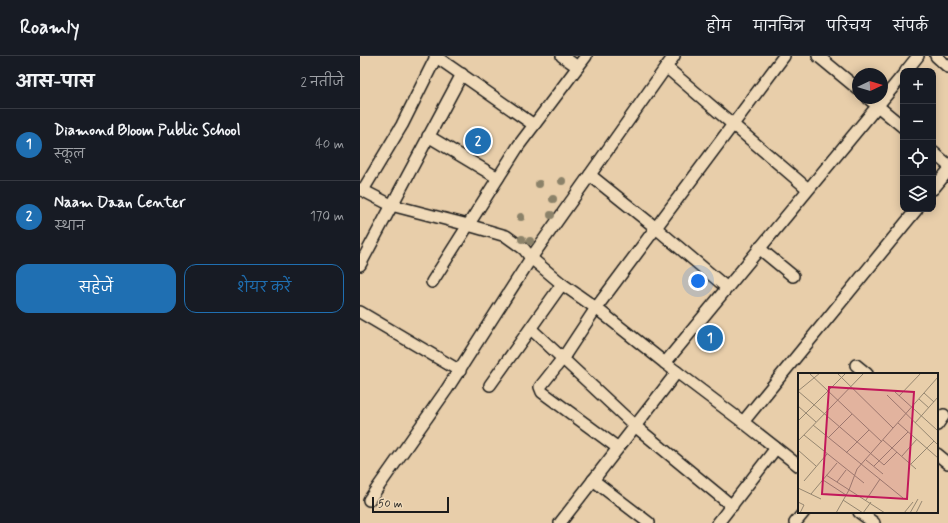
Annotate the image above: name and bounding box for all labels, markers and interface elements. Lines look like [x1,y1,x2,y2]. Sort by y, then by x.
text: Roamly [20,15,79,40]
text: होम [707,18,731,36]
text: मानचित्र [753,18,805,36]
text: परिचय [827,18,871,36]
text: संपर्क [893,18,928,36]
north arrow [852,68,888,104]
map controls [900,68,936,212]
button: + [900,68,936,104]
text: आस-पास [16,71,94,93]
text: 2 नतीजे [300,74,344,91]
button: − [900,104,936,140]
text: Diamond Bloom Public School [54,121,240,141]
pin: 2 [465,126,491,156]
text: 1 [26,136,32,153]
text: 40 m [315,136,344,153]
button: locate [900,140,936,176]
text: स्कूल [54,146,85,163]
button: layers [900,176,936,212]
text: Naam Daan Center [54,193,186,213]
text: 2 [26,208,32,225]
text: 170 m [310,208,344,225]
text: स्थान [54,218,85,235]
button: सहेजें [16,264,176,313]
button: शेयर करें [184,264,344,313]
your location [688,271,708,291]
pin: 1 [697,323,723,353]
inset map [798,373,938,513]
scale bar [372,495,449,514]
text: 50 m [378,497,403,511]

